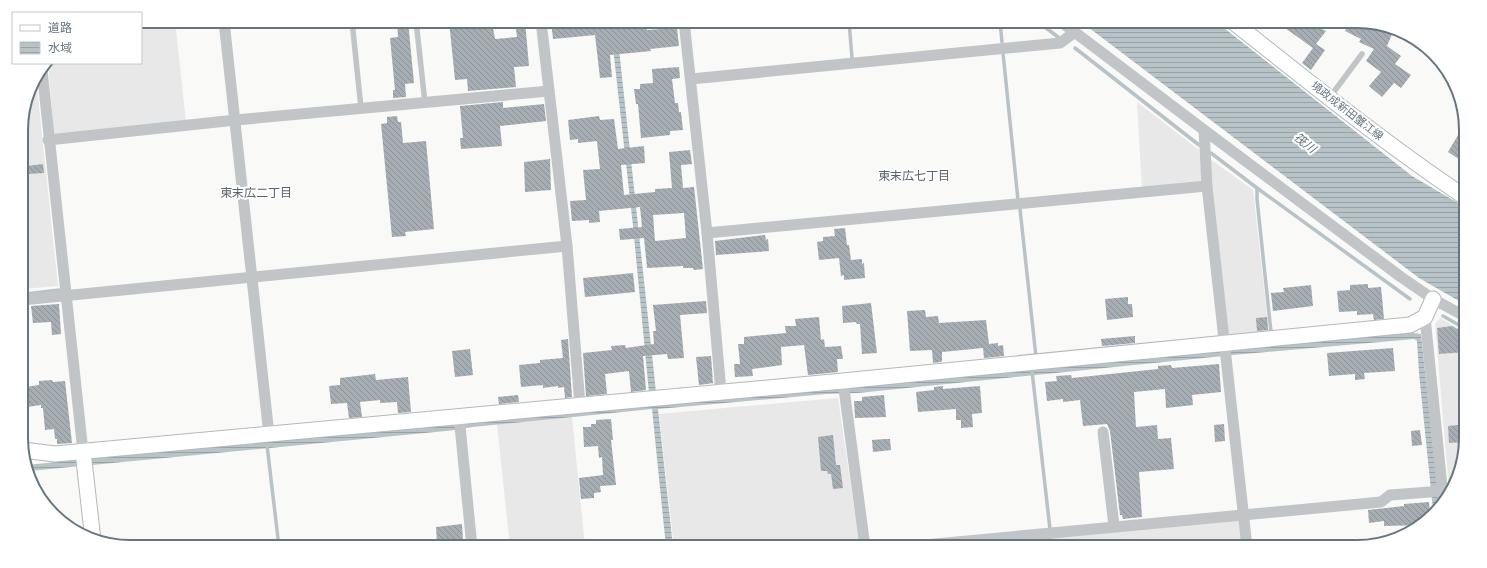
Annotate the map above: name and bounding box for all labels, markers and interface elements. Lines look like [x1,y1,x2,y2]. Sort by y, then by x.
legend [12,12,142,64]
text: 道路 [48,21,72,35]
text: 水域 [48,41,72,55]
street label: 境政成新田蟹江線 [1308,79,1386,143]
water label: 筏川 [1291,130,1320,157]
district label: 東末広七丁目 [878,169,950,183]
district label: 東末広二丁目 [220,186,292,200]

